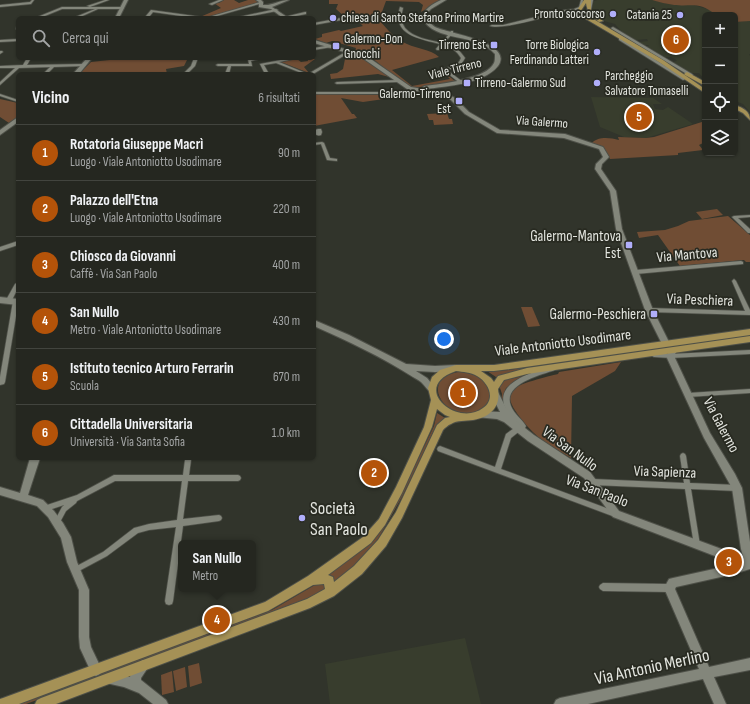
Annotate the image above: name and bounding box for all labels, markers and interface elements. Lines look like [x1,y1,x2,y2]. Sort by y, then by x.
place label: Pronto soccorso [534,6,605,22]
place label: Catania 25 [626,7,672,23]
marker: Pronto soccorso [608,9,618,19]
place label: chiesa di Santo Stefano Primo Martire [341,10,504,26]
marker: Catania 25 [675,10,685,20]
map controls [702,12,738,156]
button: + [702,12,738,48]
marker: chiesa di Santo Stefano Primo Martire [328,13,338,23]
search box [16,16,316,60]
pin: 6 [663,25,689,55]
icon: search [30,27,52,49]
text: Cerca qui [62,29,109,48]
place label: Galermo-Don Gnocchi [344,31,403,62]
place label: Tirreno Est [439,37,486,53]
place label: Torre Biologica Ferdinando Latteri [510,37,589,68]
marker: Tirreno Est [489,40,499,50]
marker: Galermo-Don Gnocchi [331,41,341,51]
marker: Torre Biologica Ferdinando Latteri [592,47,602,57]
button: − [702,48,738,84]
street label: Viale Tirreno [427,55,483,83]
place label: Parcheggio Salvatore Tomaselli [605,68,689,99]
place label: Tirreno-Galermo Sud [475,75,566,91]
marker: Tirreno-Galermo Sud [462,78,472,88]
marker: Parcheggio Salvatore Tomaselli [592,78,602,88]
button: locate [702,84,738,120]
place label: Galermo-Tirreno Est [379,86,451,117]
text: Vicino [32,88,69,108]
text: 6 risultati [258,90,300,106]
marker: Galermo-Tirreno Est [454,96,464,106]
pin: 5 [626,102,652,132]
street label: Via Galermo [516,112,568,132]
button: layers [702,120,738,156]
text: Rotatoria Giuseppe Macrì [70,135,203,154]
text: 1 [42,145,48,161]
text: 90 m [278,145,300,161]
text: Luogo · Viale Antoniotto Usodimare [70,154,222,170]
text: Palazzo dell'Etna [70,191,158,210]
text: 2 [42,201,48,217]
text: 220 m [273,201,300,217]
text: Luogo · Viale Antoniotto Usodimare [70,210,222,226]
place label: Galermo-Mantova Est [530,227,621,263]
marker: Galermo-Mantova Est [624,240,634,250]
street label: Via Mantova [656,243,718,267]
text: Chiosco da Giovanni [70,247,176,266]
text: 3 [42,257,48,273]
text: 400 m [273,257,300,273]
text: Caffè · Via San Paolo [70,266,157,282]
street label: Via Peschiera [666,289,734,311]
text: San Nullo [70,303,119,322]
place label: Galermo-Peschiera [549,305,646,324]
marker: Galermo-Peschiera [649,309,659,319]
text: 4 [42,313,48,329]
text: 430 m [273,313,300,329]
text: Metro · Viale Antoniotto Usodimare [70,322,221,338]
street label: Viale Antoniotto Usodimare [494,325,632,361]
your location [434,329,454,349]
text: Istituto tecnico Arturo Ferrarin [70,359,234,378]
text: 5 [42,369,48,385]
text: 670 m [273,369,300,385]
text: Scuola [70,378,99,394]
pin: 1 [450,378,476,408]
street label: Via Galermo [699,394,743,456]
text: Cittadella Universitaria [70,415,193,434]
street label: Via San Nullo [538,422,602,476]
text: 6 [42,425,48,441]
text: 1.0 km [272,425,300,441]
text: Università · Via Santa Sofia [70,434,185,450]
pin: 2 [361,458,387,488]
street label: Via Sapienza [633,461,697,483]
street label: Via San Paolo [563,470,631,512]
place label: Società San Paolo [310,498,368,540]
marker: Società San Paolo [297,513,307,523]
popup [178,540,256,592]
pin: 3 [716,547,742,577]
text: San Nullo [192,549,242,568]
text: Metro [192,568,218,584]
pin: 4 [204,605,230,635]
street label: Via Antonio Merlino [593,645,711,689]

